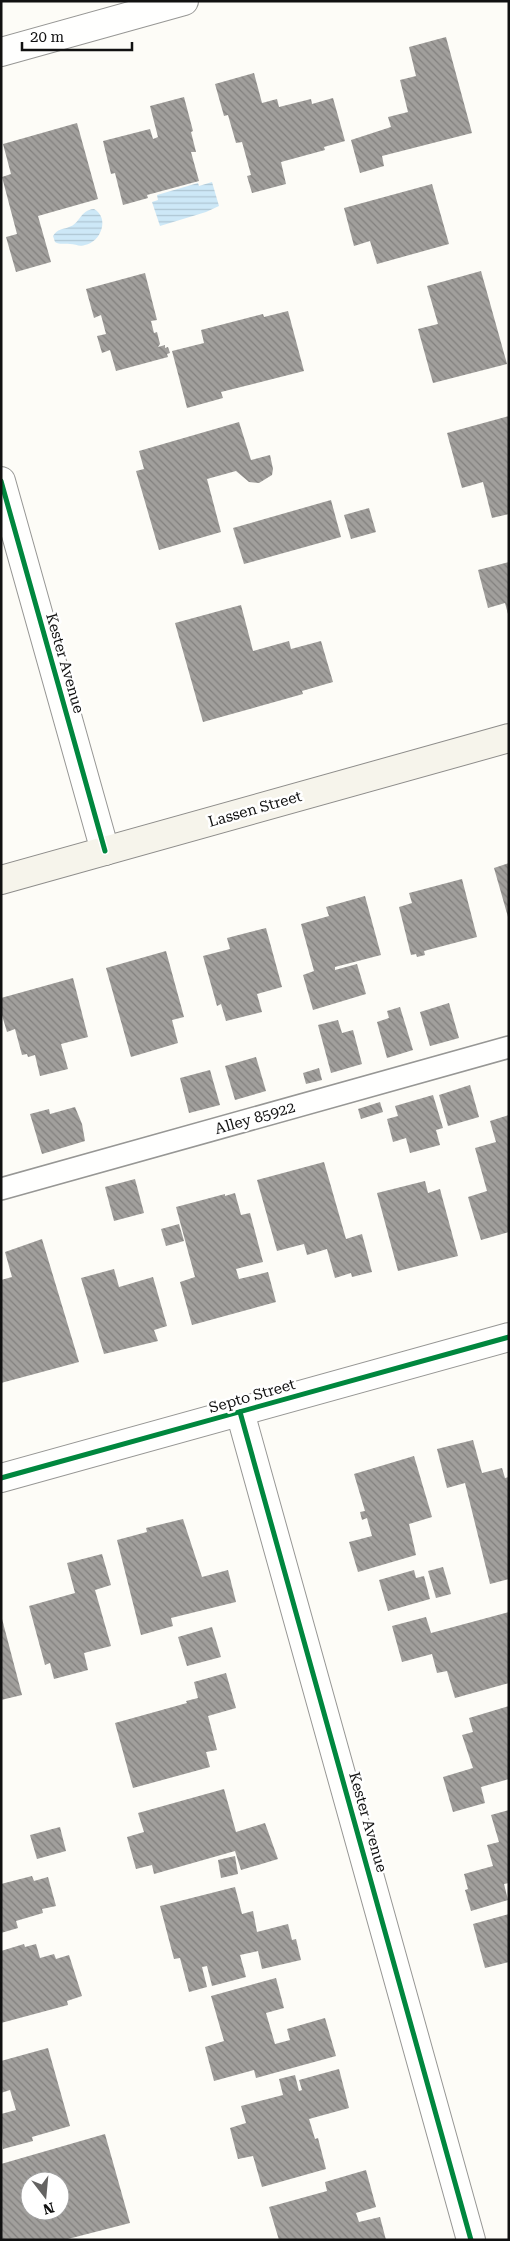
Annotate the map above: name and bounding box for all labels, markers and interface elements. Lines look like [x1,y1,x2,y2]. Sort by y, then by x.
scale bar [22,20,132,52]
text: 20 m [30,28,65,46]
street label: Kester Avenue [42,611,88,715]
street label: Lassen Street [206,787,304,831]
street label: Alley 85922 [213,1098,297,1138]
street label: Septo Street [207,1375,298,1417]
street label: Kester Avenue [345,1770,391,1874]
north arrow [20,2171,70,2221]
text: N [41,2199,56,2218]

